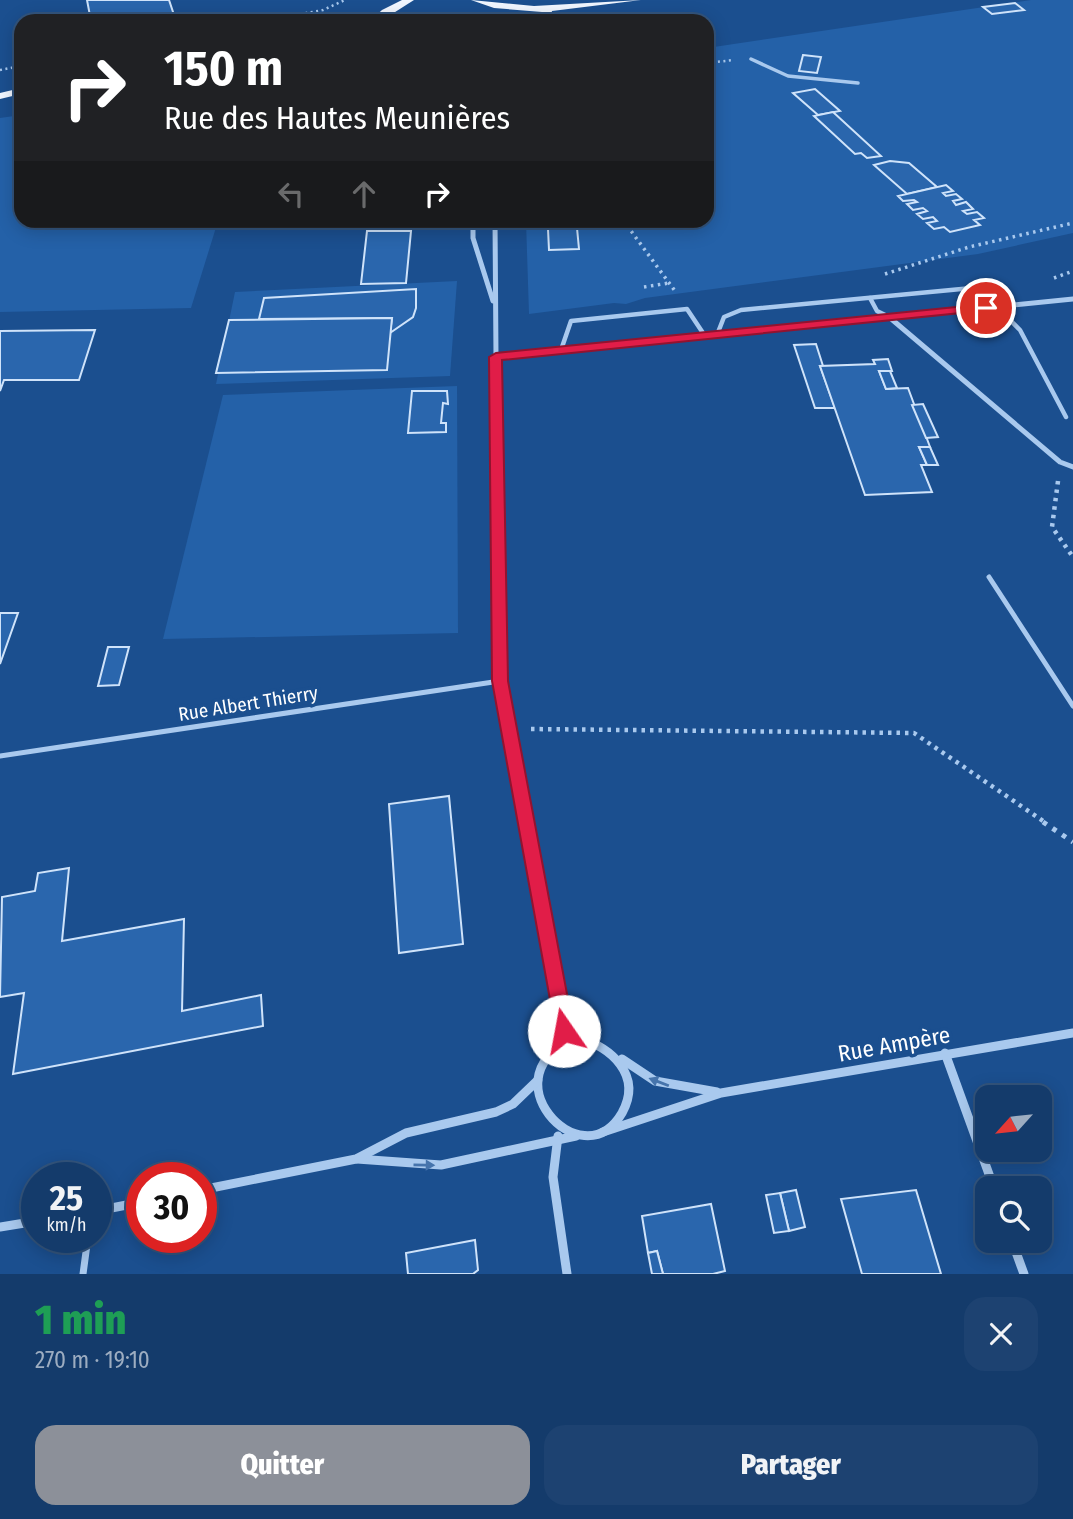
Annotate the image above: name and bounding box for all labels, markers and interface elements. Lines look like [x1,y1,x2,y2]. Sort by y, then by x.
text: 150 m [164,39,283,98]
icon: right [49,42,140,133]
text: Rue des Hautes Meunières [164,99,510,137]
icon: left [272,175,310,213]
icon: ahead [345,175,383,213]
icon: right [418,175,456,213]
pin [956,278,1016,338]
icon: arrive [967,289,1005,327]
street label: Rue Albert Thierry [177,681,320,726]
position arrow [527,994,601,1068]
street label: Rue Ampère [836,1020,952,1068]
one-way arrow [649,1076,670,1087]
north arrow [975,1085,1052,1162]
map controls [975,1085,1052,1253]
one-way arrow [413,1159,435,1171]
speed limit sign: 30 [126,1162,217,1253]
button: search [975,1176,1052,1253]
text: 25 [50,1177,83,1219]
text: km/h [46,1214,87,1236]
text: 1 min [35,1295,126,1345]
button: close [964,1297,1038,1371]
text: 270 m · 19:10 [35,1346,150,1374]
button: Quitter [35,1425,530,1505]
button: Partager [544,1425,1038,1505]

